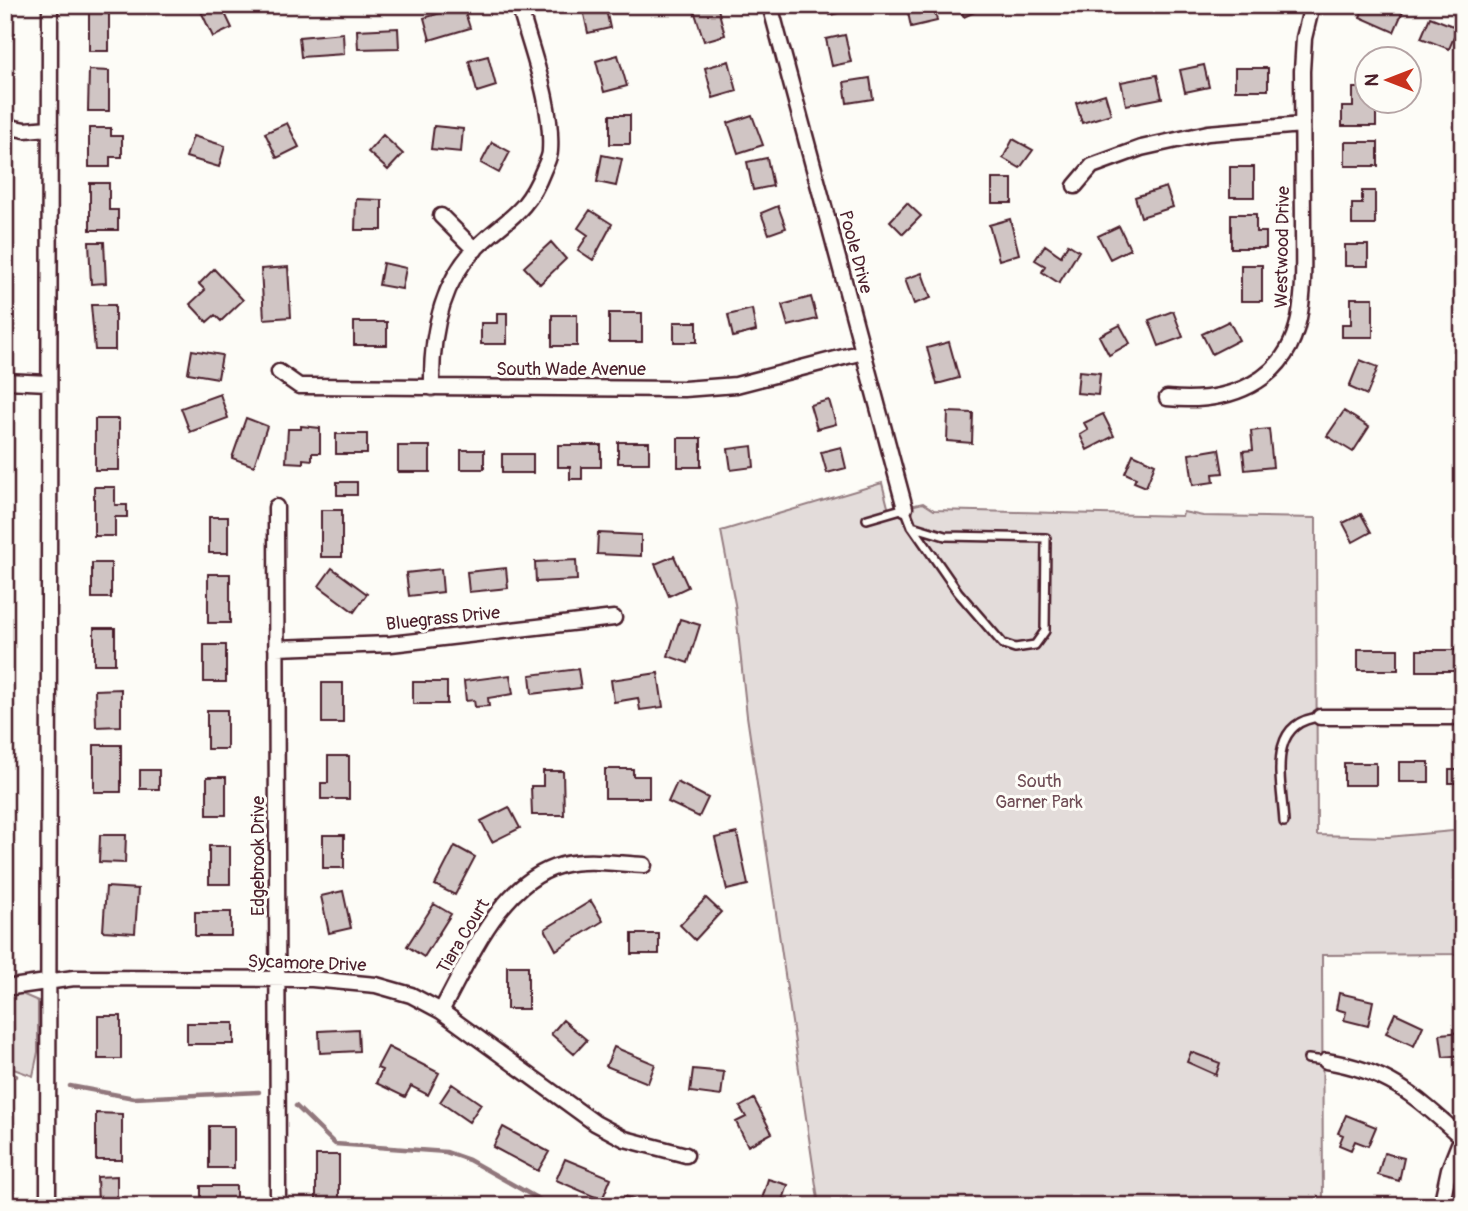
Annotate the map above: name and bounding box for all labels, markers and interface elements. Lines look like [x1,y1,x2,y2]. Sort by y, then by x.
north arrow [1352,46,1422,116]
text: N [1360,73,1384,86]
street label: Westwood Drive [1270,186,1295,308]
street label: Poole Drive [833,208,878,296]
street label: South Wade Avenue [496,358,646,381]
street label: Bluegrass Drive [385,601,501,636]
park label: South Garner Park [995,770,1083,814]
street label: Edgebrook Drive [247,796,270,916]
street label: Tiara Court [432,894,495,978]
street label: Sycamore Drive [247,950,367,977]

